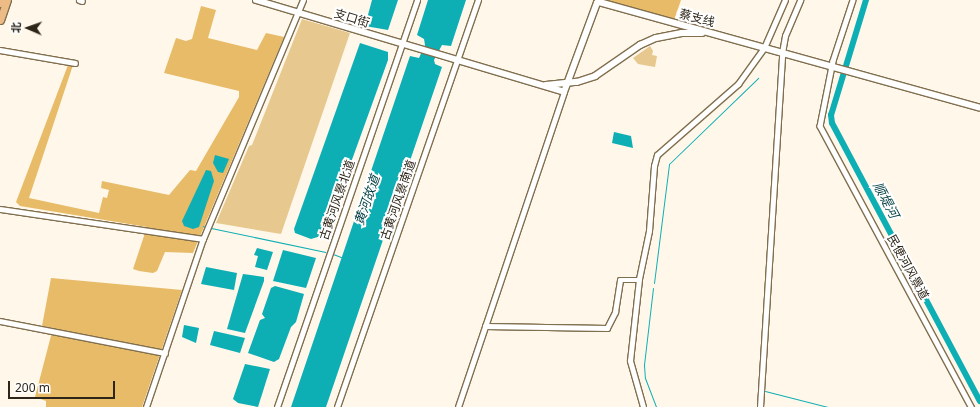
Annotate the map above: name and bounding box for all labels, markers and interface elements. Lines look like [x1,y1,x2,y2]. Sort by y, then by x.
street label: 支口街 [333,6,371,30]
street label: 蔡支线 [678,6,716,30]
north arrow [8,8,48,48]
text: 北 [8,22,23,33]
street label: 古黄河风景北道 [317,158,357,242]
street label: 古黄河风景南道 [378,158,418,242]
water label: 黄河故道 [351,173,383,227]
water label: 顺堤河 [870,179,902,221]
street label: 民便河风景道 [884,232,932,302]
scale bar [10,373,117,399]
text: 200 m [15,379,50,396]

